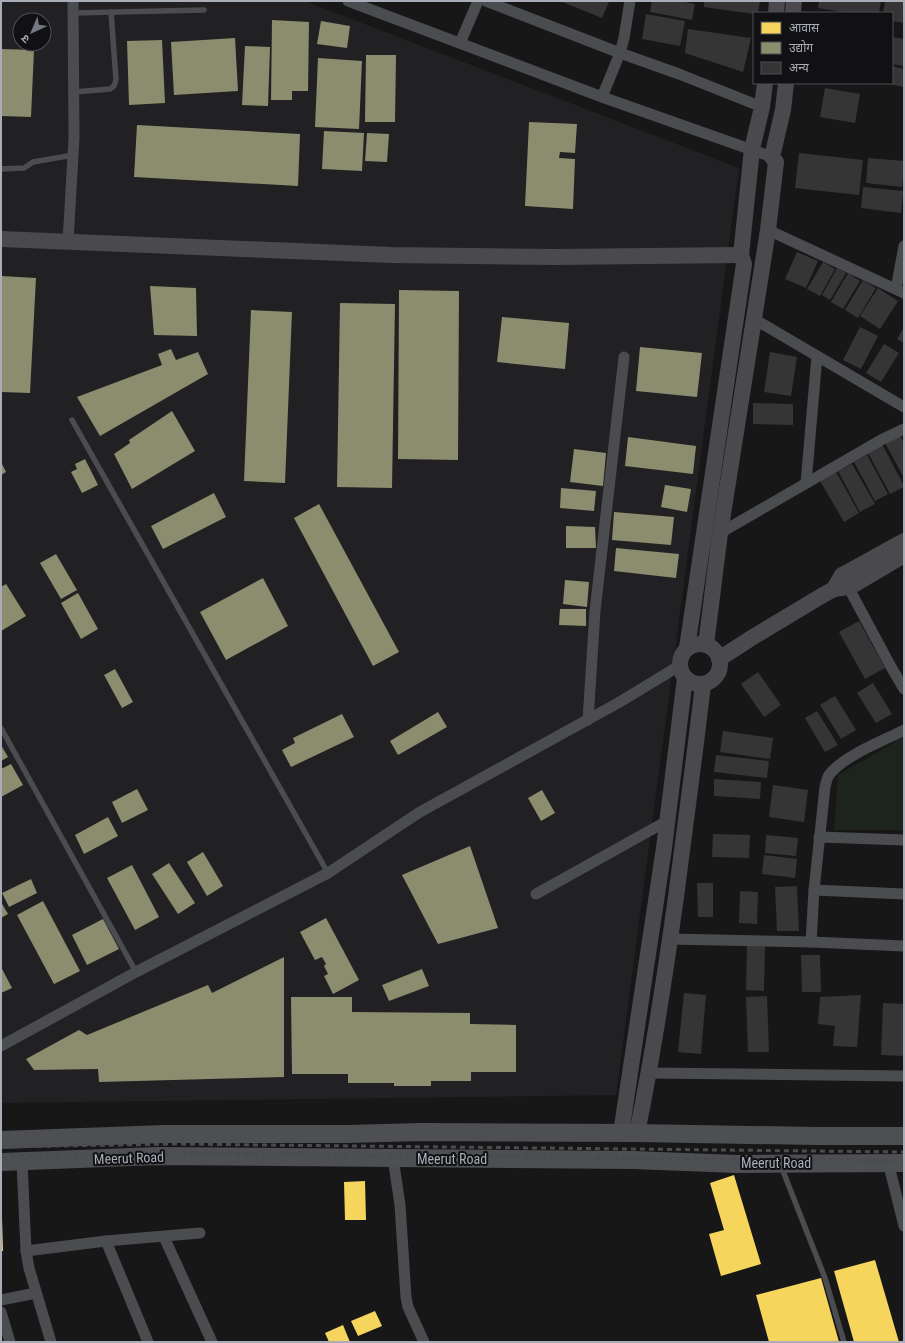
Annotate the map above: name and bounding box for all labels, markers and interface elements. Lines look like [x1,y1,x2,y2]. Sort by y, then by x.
north arrow [12,12,52,52]
legend [753,12,893,84]
text: आवास [789,21,820,35]
text: उ [18,32,32,46]
text: उद्योग [789,40,813,55]
text: अन्य [789,61,810,75]
street label: Meerut Road [94,1149,164,1167]
street label: Meerut Road [417,1151,487,1167]
street label: Meerut Road [741,1155,811,1171]

